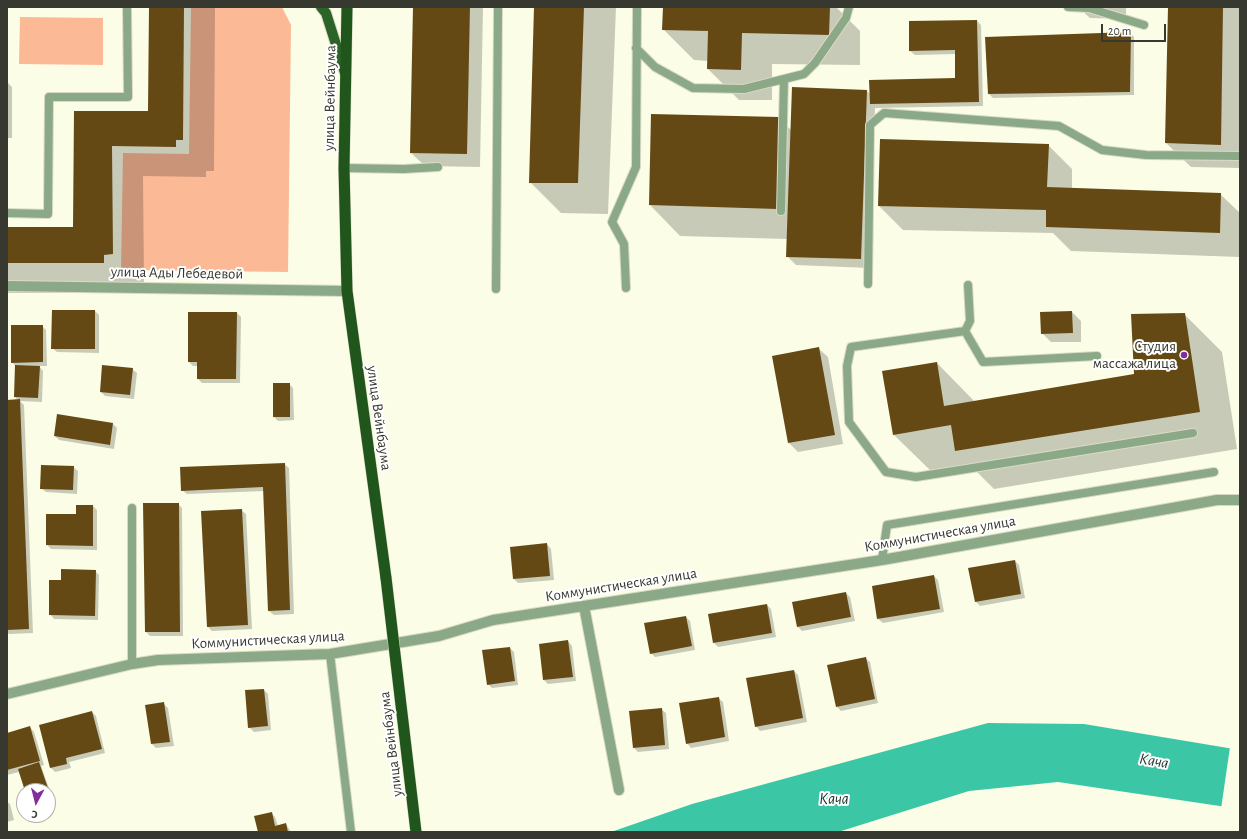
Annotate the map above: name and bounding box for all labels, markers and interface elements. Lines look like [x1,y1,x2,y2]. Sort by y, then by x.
scale bar [1103,16,1168,42]
text: 20 m [1108,25,1131,37]
street label: улица Вейнбаума [320,45,340,151]
street label: улица Ады Лебедевой [111,263,243,283]
place label: Студия массажа лица [1093,337,1176,372]
marker: Студия массажа лица [1179,350,1189,360]
street label: улица Вейнбаума [363,364,395,472]
street label: Коммунистическая улица [863,512,1017,556]
street label: Коммунистическая улица [544,564,698,606]
street label: Коммунистическая улица [191,627,345,653]
street label: улица Вейнбаума [376,690,406,798]
water label: Кача [1138,749,1170,773]
north arrow [16,783,56,823]
water label: Кача [819,789,849,809]
text: С [31,809,38,820]

